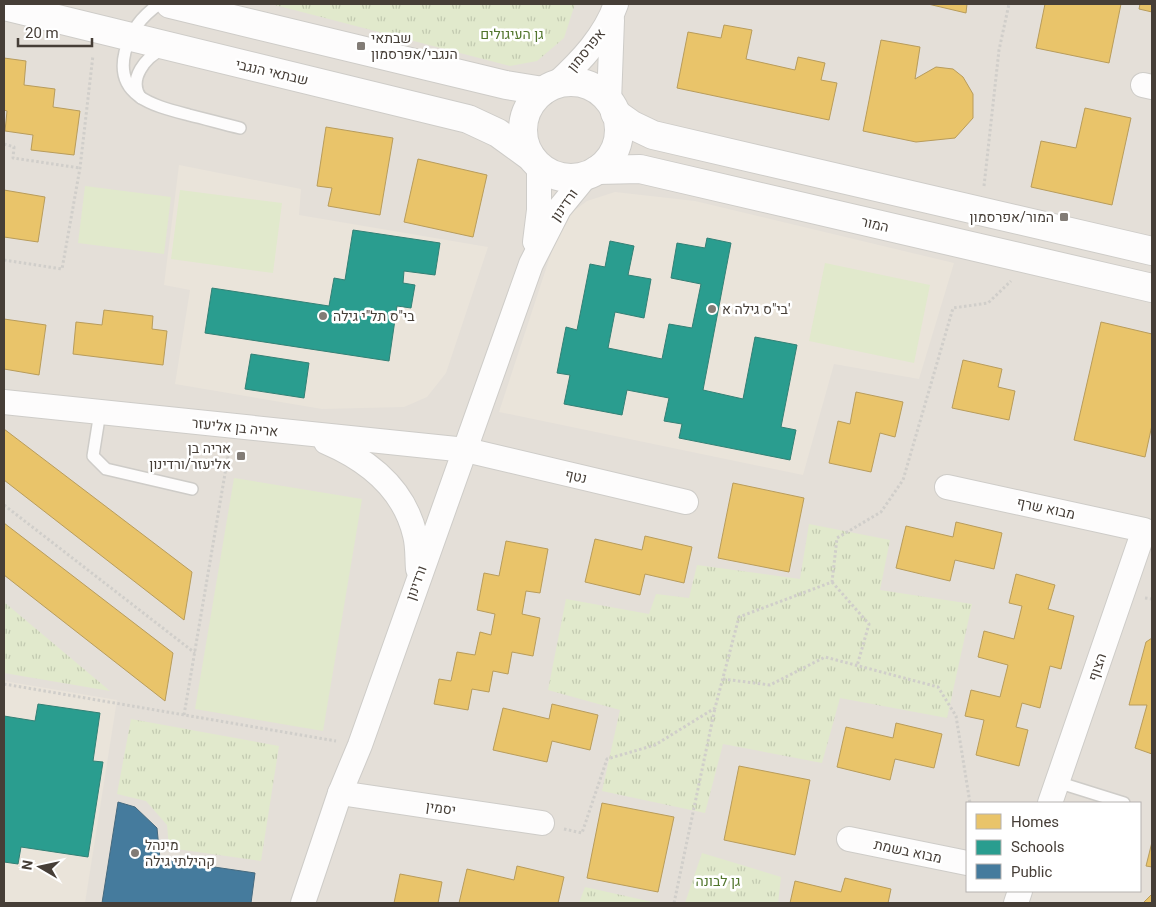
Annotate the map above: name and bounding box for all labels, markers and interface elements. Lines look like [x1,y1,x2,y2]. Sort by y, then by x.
scale bar [18,15,91,47]
text: 20 m [25,24,59,42]
street label: אפרסמון [564,25,608,75]
park label: גן העיגולים [480,26,544,42]
place label: שבתאי הנגבי/אפרסמון [371,30,458,62]
marker: שבתאי הנגבי/אפרסמון [355,40,367,52]
street label: שבתאי הנגבי [234,56,310,88]
street label: ורדינון [547,186,581,224]
place label: המור/אפרסמון [970,209,1054,225]
marker: המור/אפרסמון [1058,211,1070,223]
street label: המור [860,213,890,235]
place label: בי"ס גילה א' [722,301,790,317]
marker: בי"ס גילה א' [706,303,718,315]
place label: בי"ס תל"י גילה [333,308,415,324]
marker: בי"ס תל"י גילה [317,310,329,322]
street label: אריה בן אליעזר [191,414,279,440]
place label: אריה בן אליעזר/ורדינון [149,440,231,472]
marker: אריה בן אליעזר/ורדינון [235,450,247,462]
street label: נטף [563,466,589,486]
street label: מבוא שרף [1015,494,1077,522]
street label: ורדינון [402,563,430,603]
street label: הצוף [1085,651,1109,683]
street label: יסמין [425,798,457,818]
legend [966,802,1141,892]
text: Homes [1011,813,1059,831]
street label: מבוא בשמת [873,836,943,866]
place label: מינהל קהילתי גילה [145,837,215,869]
text: Schools [1011,838,1065,856]
north arrow [15,842,65,892]
marker: מינהל קהילתי גילה [129,847,141,859]
text: N [18,859,36,871]
text: Public [1011,863,1052,881]
park label: גן לבונה [696,873,740,889]

